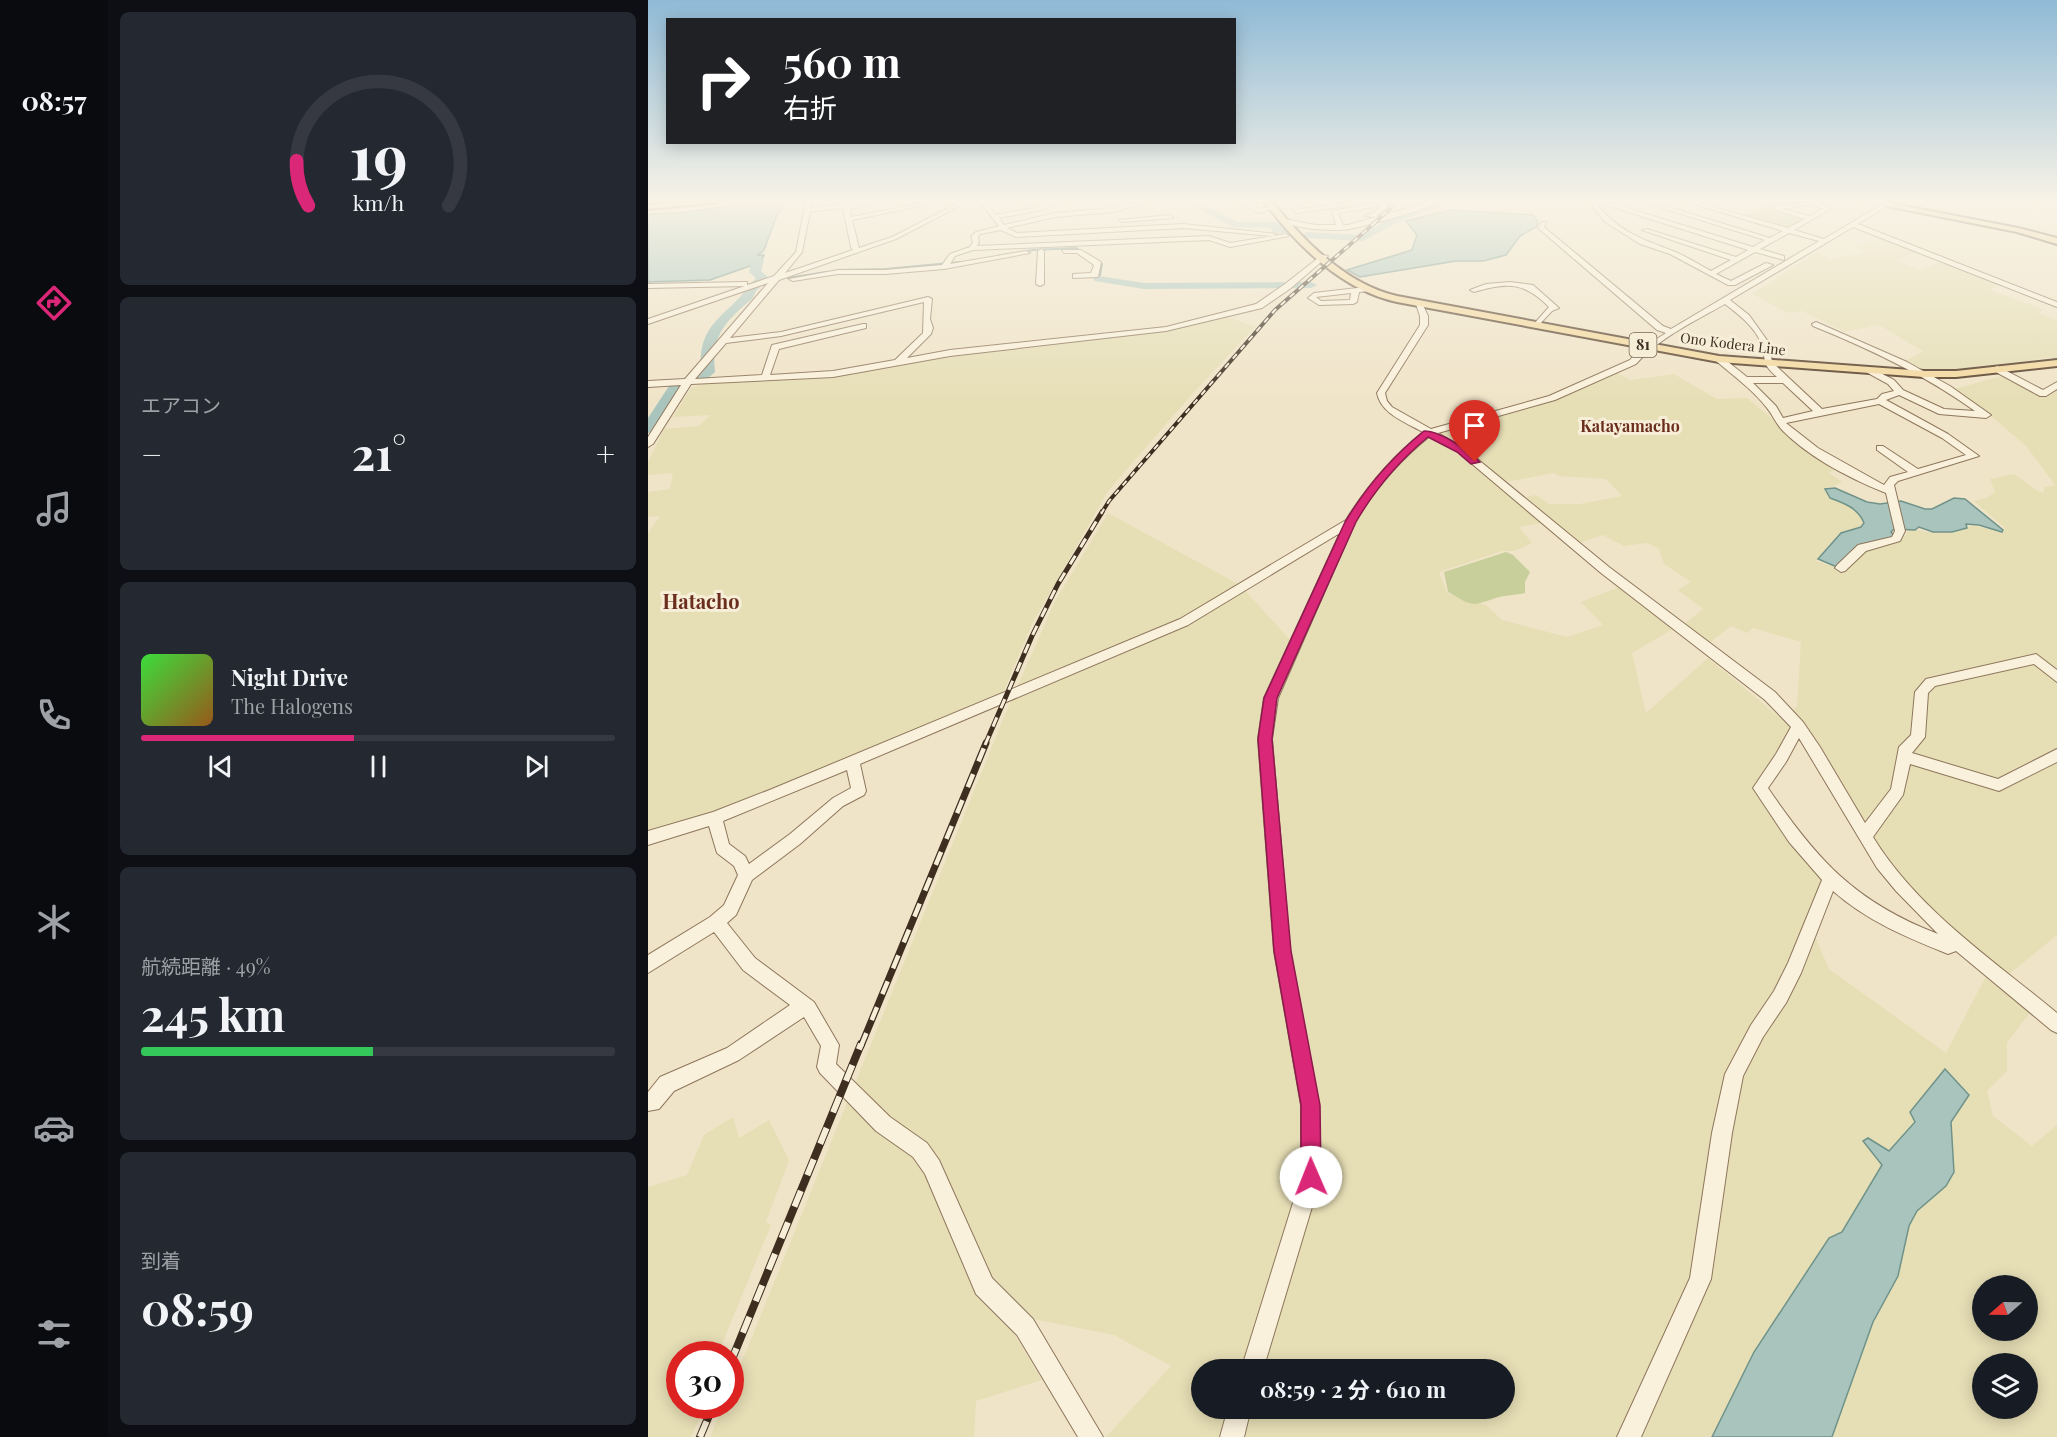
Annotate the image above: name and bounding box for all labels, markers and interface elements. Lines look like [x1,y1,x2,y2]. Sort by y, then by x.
text: 560 m [783,33,901,89]
icon: right [684,42,762,120]
text: 08:57 [21,82,87,118]
text: 右折 [783,89,837,125]
text: 19 [349,112,407,196]
text: km/h [352,188,404,216]
icon: directions [33,282,75,324]
street label: Ono Kodera Line [1679,328,1787,359]
road number: 81 [1630,333,1656,357]
text: エアコン [141,391,221,418]
pin [1449,400,1500,462]
icon: arrive [1458,409,1491,442]
district label: Katayamacho [1580,415,1680,436]
text: 21° [352,422,406,482]
text: − [141,431,162,475]
text: + [596,431,615,475]
icon: music [33,488,75,530]
district label: Hatacho [662,587,740,614]
text: Night Drive [231,662,348,692]
text: The Halogens [231,692,353,719]
icon: phone [33,694,75,736]
icon: previous [204,750,237,783]
icon: pause [362,750,395,783]
icon: next [520,750,553,783]
icon: climate [33,901,75,943]
text: 航続距離 · 49% [141,952,271,979]
text: 245 km [141,983,285,1043]
icon: car [33,1107,75,1149]
position arrow [1279,1145,1343,1209]
text: 到着 [141,1246,181,1273]
north arrow [1972,1275,2038,1341]
map controls [1972,1275,2038,1419]
text: 08:59 [141,1277,254,1337]
icon: filters [33,1313,75,1355]
speed limit sign: 30 [666,1341,744,1419]
button: layers [1972,1353,2038,1419]
text: 08:59 · 2 分 · 610 m [1260,1374,1446,1404]

